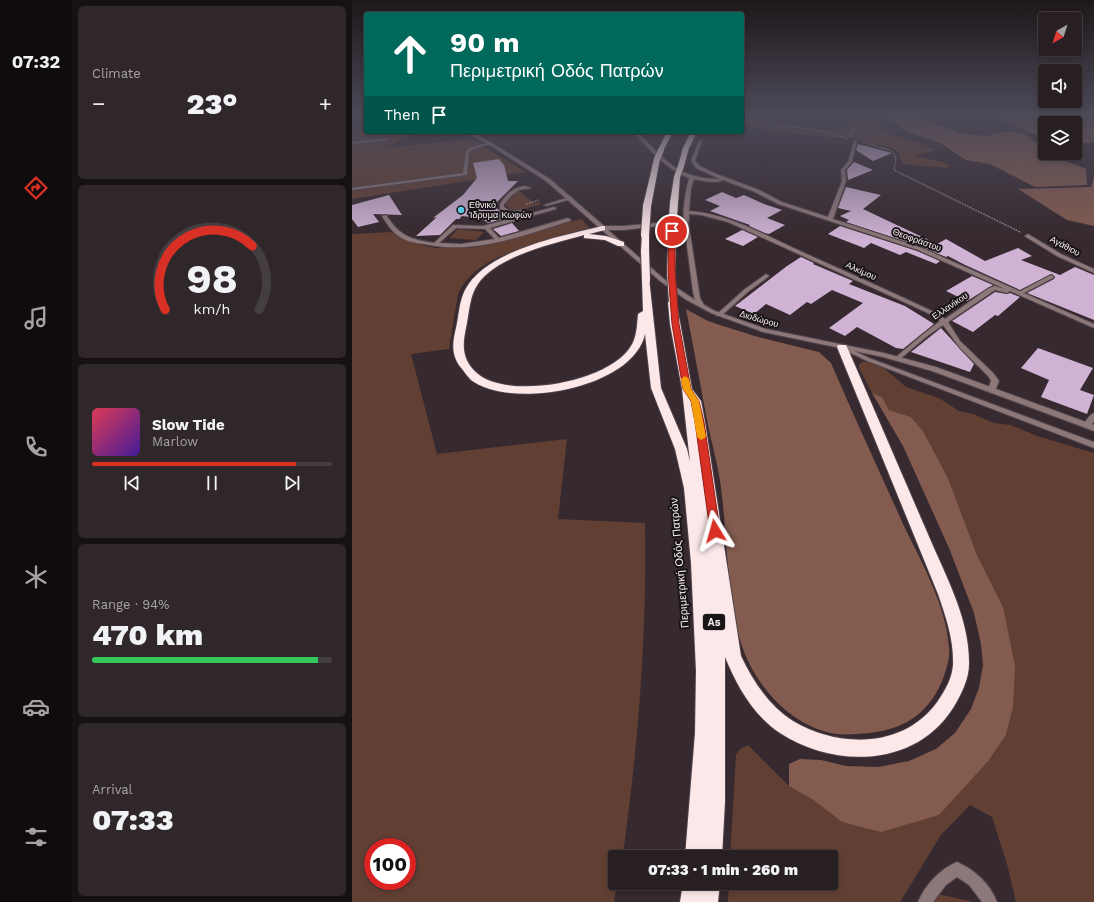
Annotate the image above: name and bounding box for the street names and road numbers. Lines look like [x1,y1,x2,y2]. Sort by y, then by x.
street label: Θεοφράστου [891,227,943,253]
street label: Αγάθιου [1048,234,1082,258]
street label: Αλκίμου [844,260,878,282]
street label: Ελλανίκου [930,290,970,322]
street label: Διοδώρου [738,309,780,329]
street label: Περιμετρική Οδός Πατρών [667,497,692,629]
road number: Α5 [703,614,725,630]

